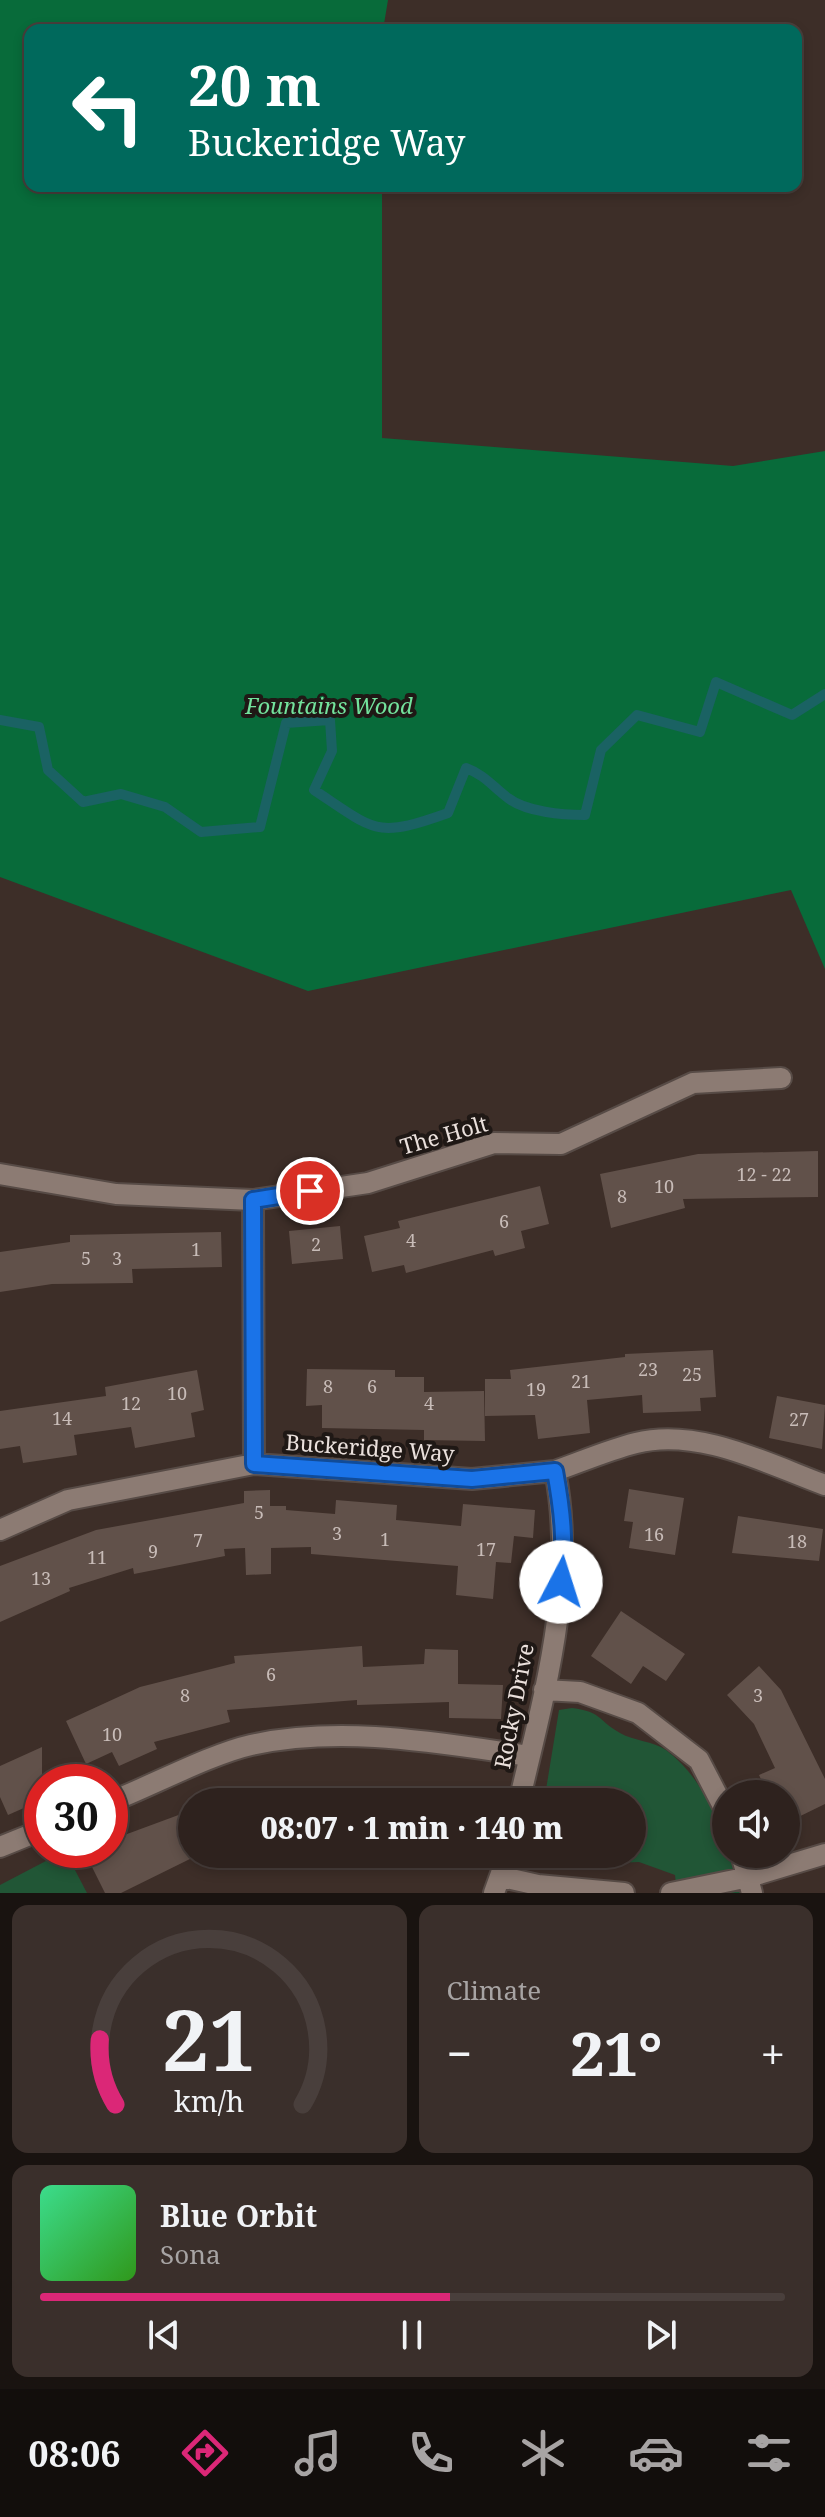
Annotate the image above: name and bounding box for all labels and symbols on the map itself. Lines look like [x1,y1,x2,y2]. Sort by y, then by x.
park label: Fountains Wood [244,690,413,720]
street label: The Holt [396,1107,491,1161]
pin [276,1157,344,1225]
house number: 12 - 22 [736,1162,792,1186]
house number: 10 [654,1174,674,1198]
house number: 8 [617,1184,627,1208]
house number: 6 [499,1209,509,1233]
house number: 4 [406,1228,416,1252]
house number: 2 [311,1232,321,1256]
house number: 1 [191,1237,201,1261]
house number: 5 [81,1246,91,1270]
house number: 3 [112,1246,122,1270]
house number: 23 [638,1357,658,1381]
house number: 25 [682,1362,702,1386]
house number: 21 [571,1369,591,1393]
house number: 8 [323,1374,333,1398]
house number: 6 [367,1374,377,1398]
house number: 19 [526,1377,546,1401]
house number: 10 [167,1381,187,1405]
house number: 12 [121,1391,141,1415]
house number: 4 [424,1391,434,1415]
house number: 14 [52,1406,72,1430]
house number: 27 [789,1407,809,1431]
street label: Buckeridge Way [284,1426,456,1468]
house number: 5 [254,1500,264,1524]
house number: 3 [332,1521,342,1545]
house number: 16 [644,1522,664,1546]
house number: 1 [380,1527,390,1551]
house number: 7 [193,1528,203,1552]
house number: 18 [787,1529,807,1553]
house number: 17 [476,1537,496,1561]
house number: 9 [148,1539,158,1563]
position arrow [519,1540,603,1624]
house number: 11 [87,1545,107,1569]
house number: 13 [31,1566,51,1590]
street label: Rocky Drive [486,1641,540,1771]
house number: 6 [266,1662,276,1686]
house number: 8 [180,1683,190,1707]
house number: 3 [753,1683,763,1707]
house number: 10 [102,1722,122,1746]
speed limit sign: 30 [24,1764,128,1868]

